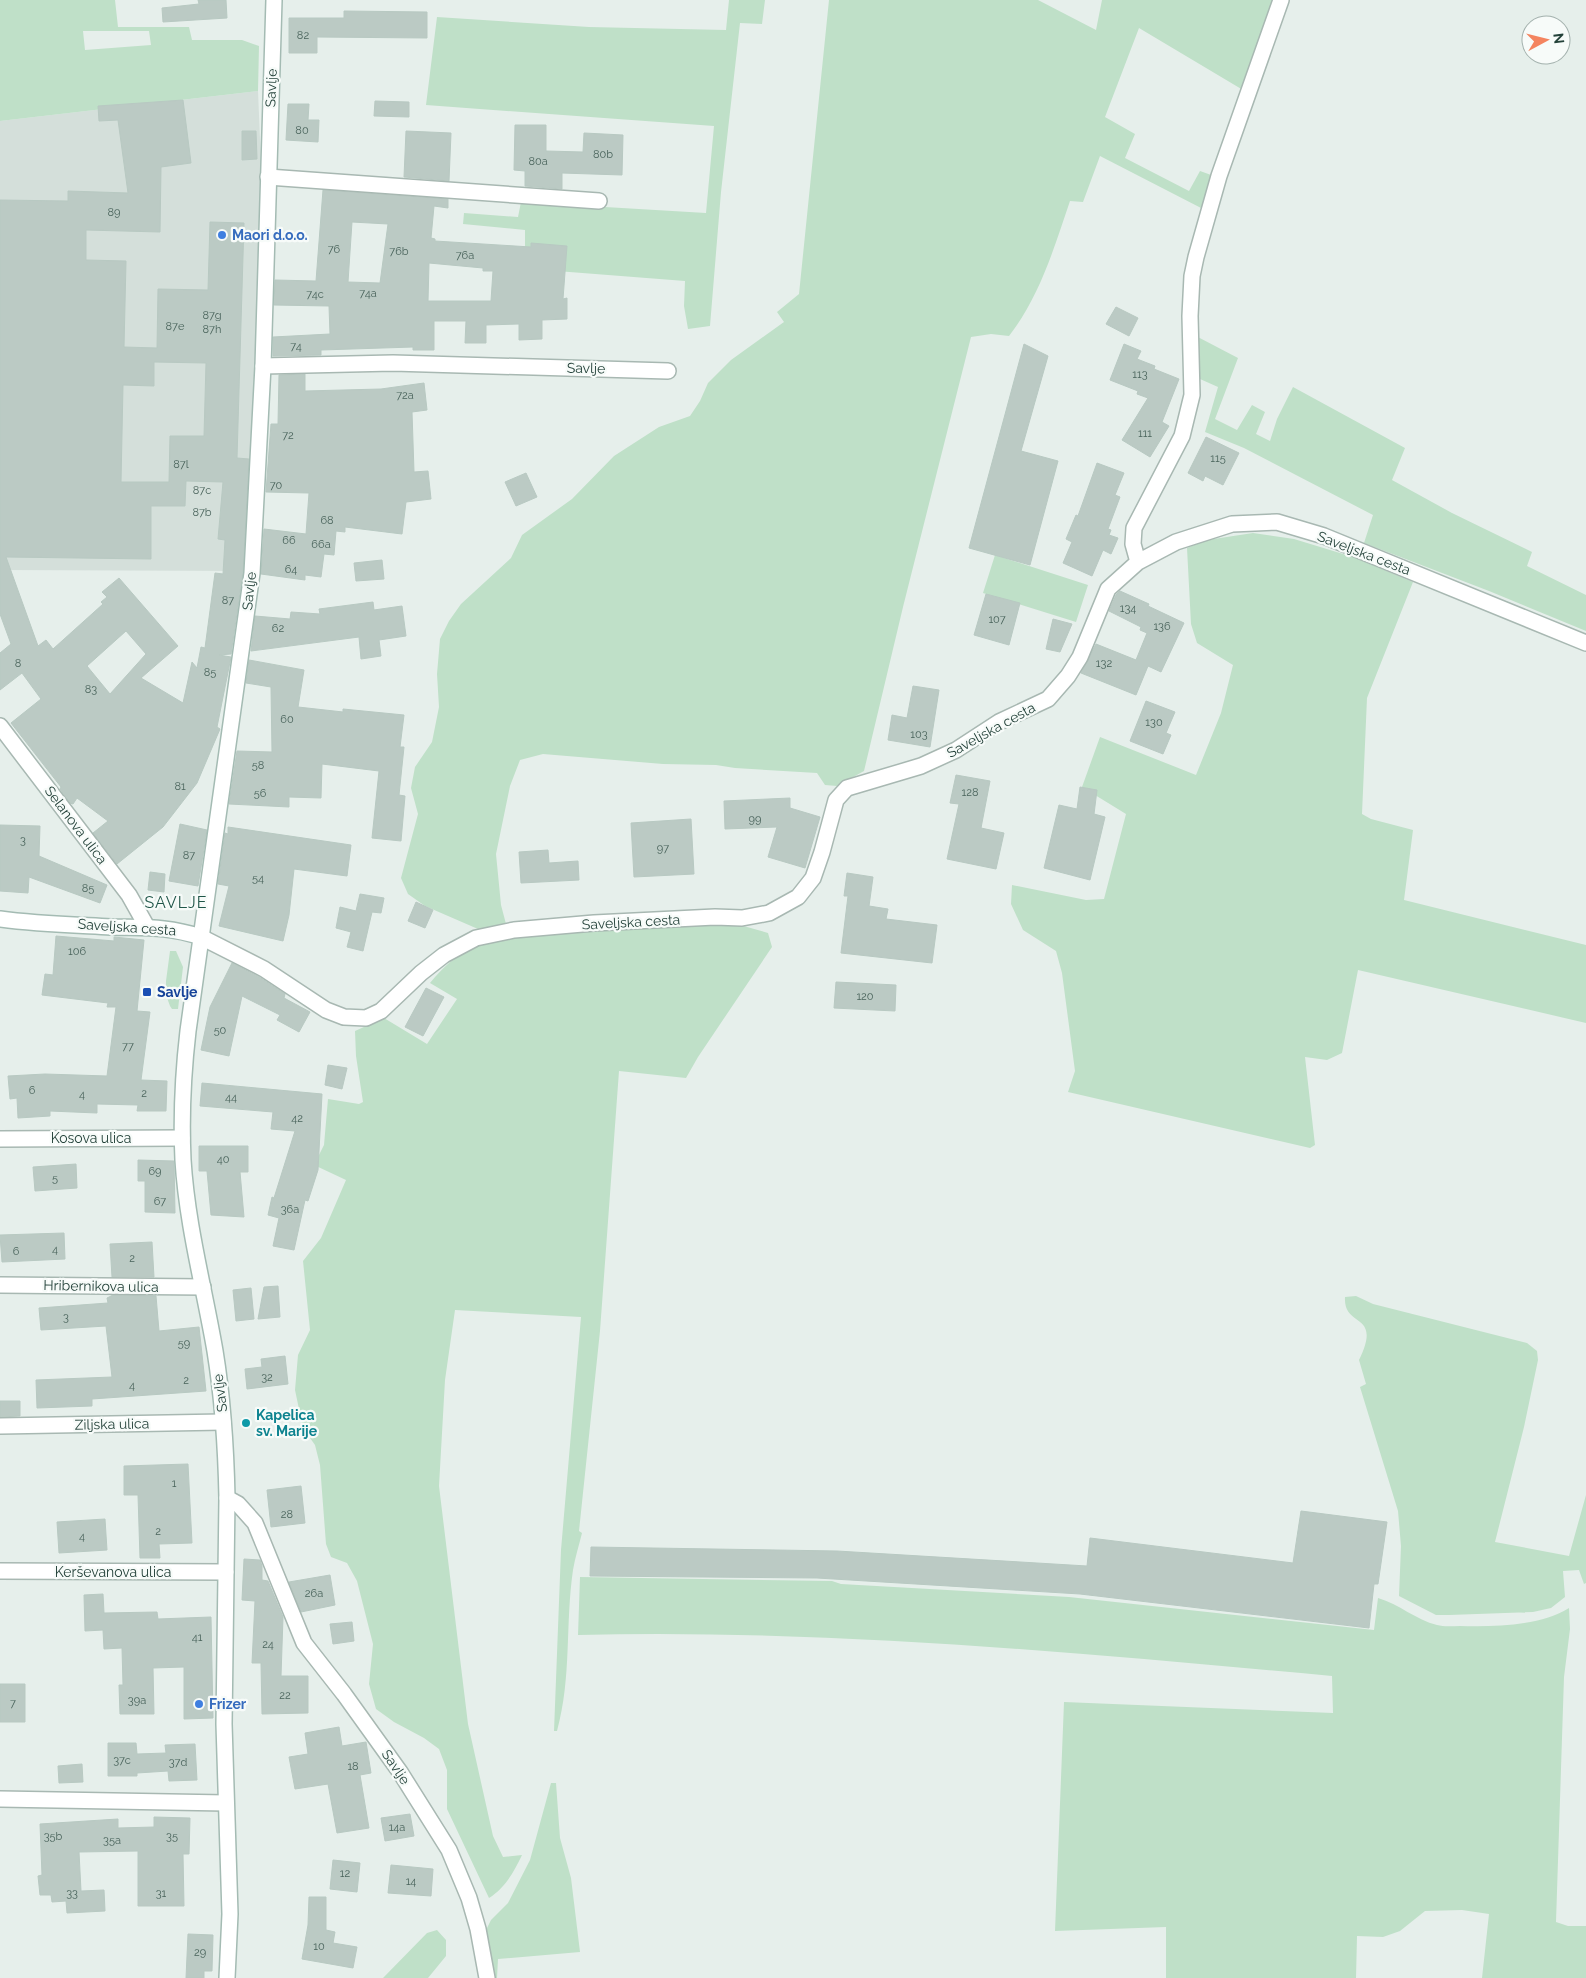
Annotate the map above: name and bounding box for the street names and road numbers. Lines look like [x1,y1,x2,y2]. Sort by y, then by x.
street label: Savlje [262,68,280,108]
street label: Savlje [567,360,605,376]
street label: Saveljska cesta [1315,528,1413,578]
street label: Savlje [239,571,259,611]
street label: Saveljska cesta [944,699,1038,761]
street label: Selanova ulica [42,783,110,867]
street label: Saveljska cesta [581,911,681,933]
street label: Saveljska cesta [77,916,177,938]
street label: Kosova ulica [51,1130,131,1146]
street label: Hribernikova ulica [43,1277,159,1295]
street label: Savlje [210,1373,230,1413]
street label: Ziljska ulica [75,1415,149,1433]
street label: Kerševanova ulica [55,1564,171,1580]
street label: Savlje [379,1747,413,1787]

